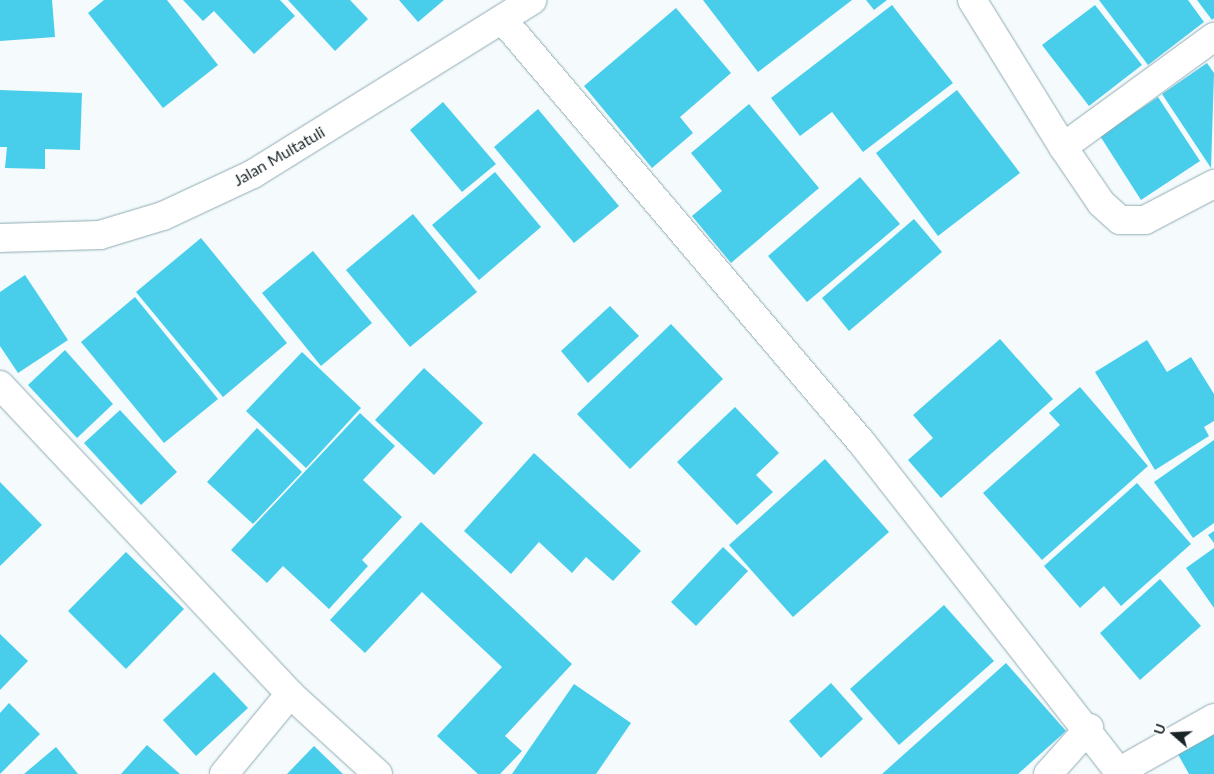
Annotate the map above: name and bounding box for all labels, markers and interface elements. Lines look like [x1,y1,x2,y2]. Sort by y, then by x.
street label: Jalan Multatuli [230,122,328,190]
north arrow [1149,709,1199,759]
text: U [1150,721,1169,737]

